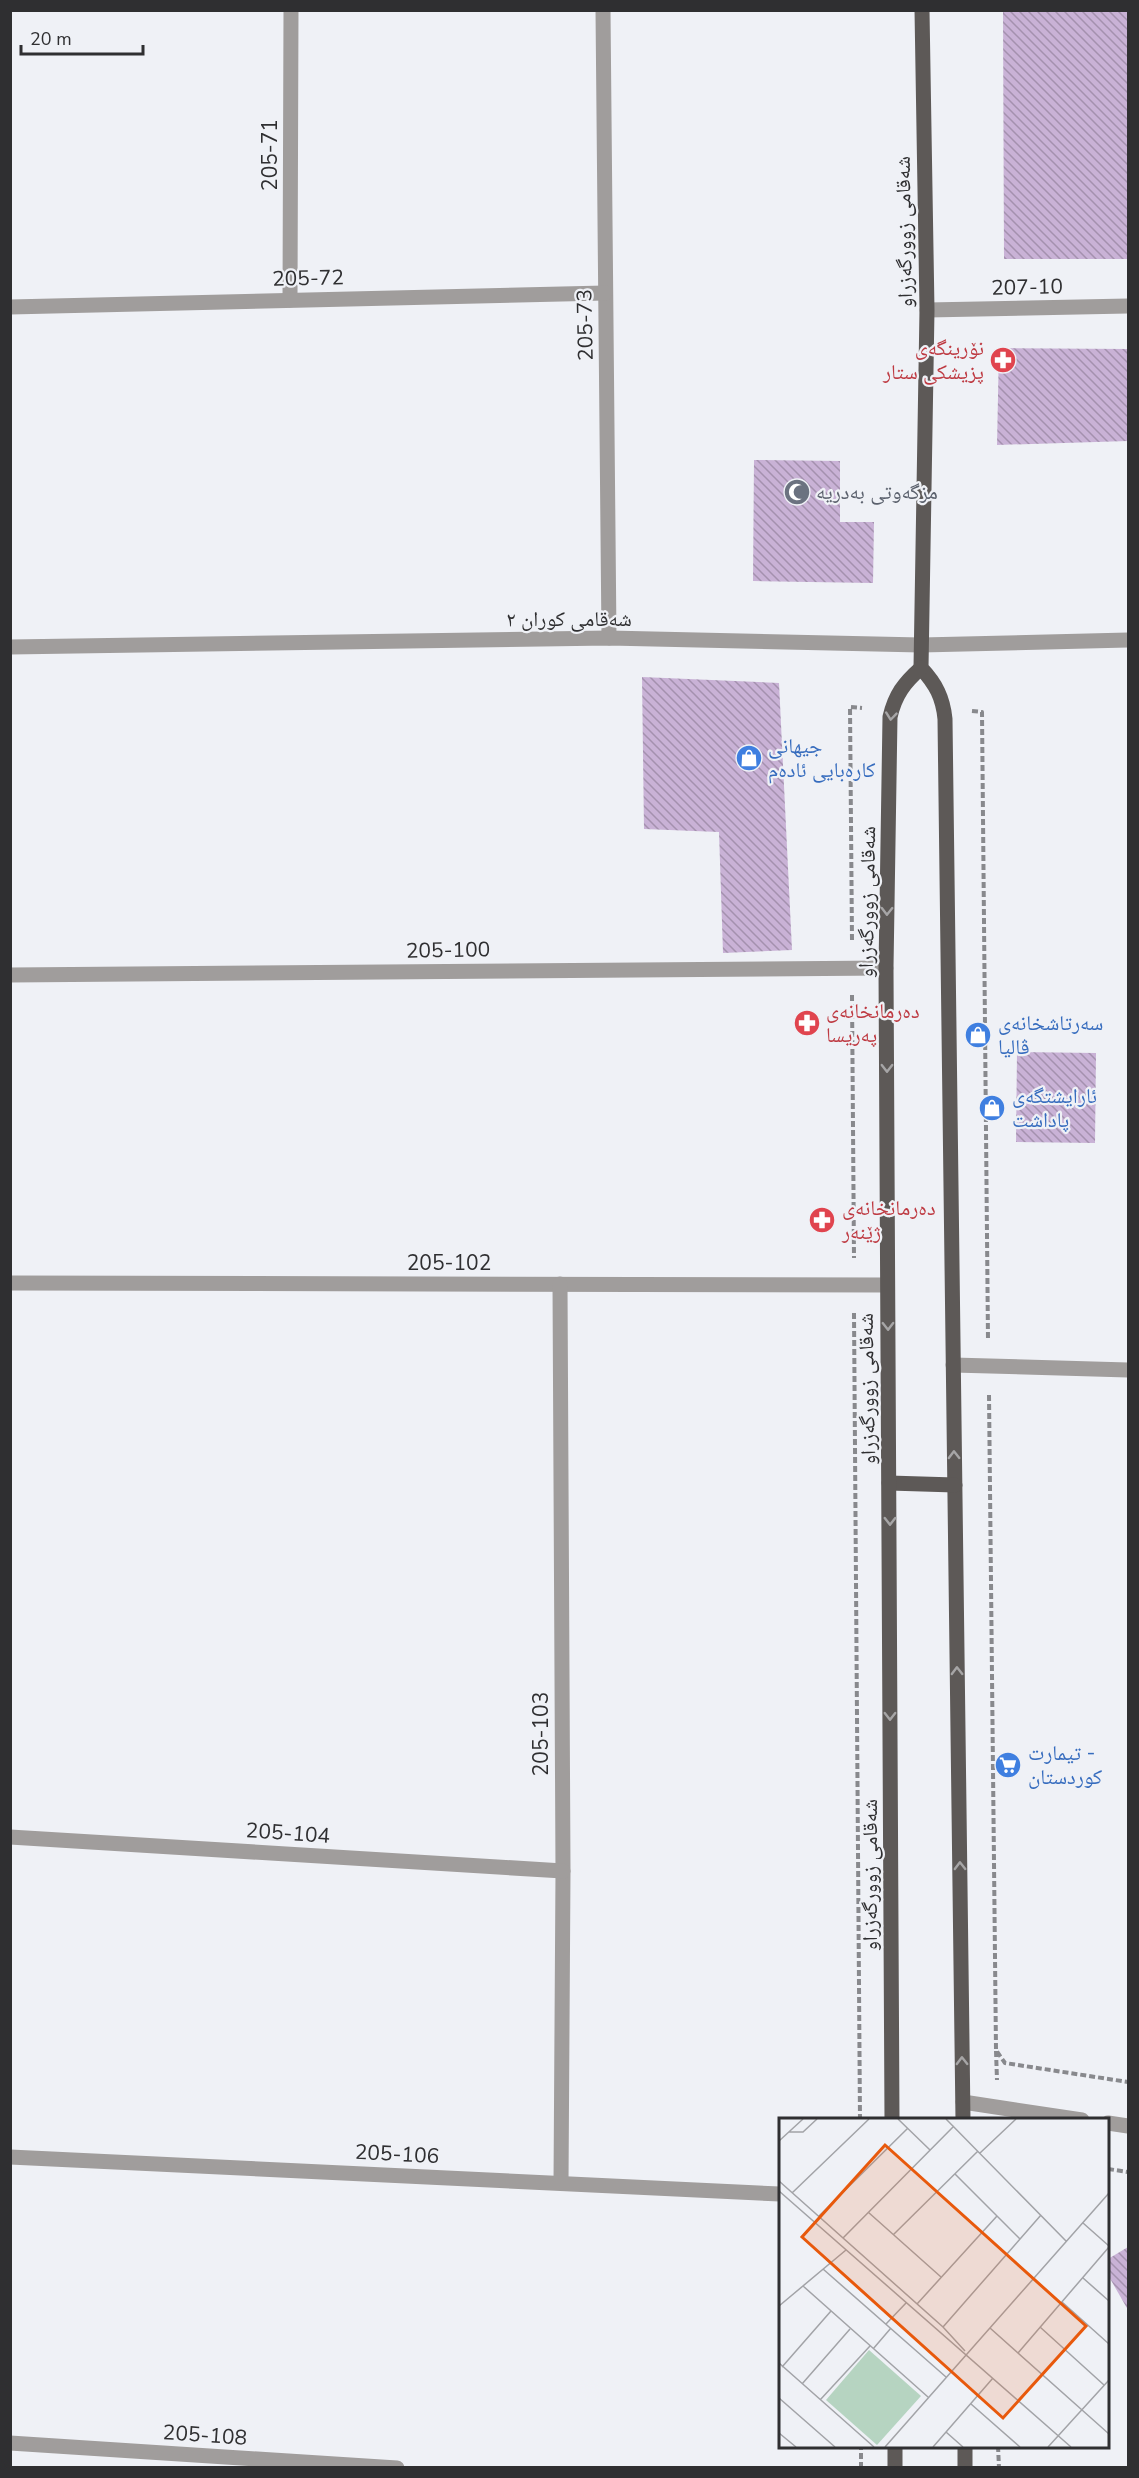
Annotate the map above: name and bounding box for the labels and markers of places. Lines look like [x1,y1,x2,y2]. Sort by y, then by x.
place label: نۆرینگەی پزیشکی ستار [882,334,984,386]
pharmacy icon: نۆرینگەی پزیشکی ستار [988,345,1018,375]
mosque icon: مزگه‌وتی به‌دریه [782,477,812,507]
place label: مزگه‌وتی به‌دریه [816,478,938,506]
place label: جیهانی کارەبایی ئادەم [768,732,876,784]
shop icon: جیهانی کارەبایی ئادەم [734,743,764,773]
place label: دەرمانخانەی پەریسا [826,997,920,1049]
pharmacy icon: دەرمانخانەی پەریسا [792,1008,822,1038]
place label: سەرتاشخانەی ڤالیا [998,1009,1103,1061]
shop icon: سەرتاشخانەی ڤالیا [963,1020,993,1050]
place label: ئارایشتگەی پاداشت [1012,1082,1097,1134]
shop icon: ئارایشتگەی پاداشت [977,1093,1007,1123]
place label: دەرمانخانەی ژێنەر [841,1194,936,1246]
pharmacy icon: دەرمانخانەی ژێنەر [807,1205,837,1235]
place label: تیمارت - کوردستان [1028,1739,1103,1791]
supermarket icon: تیمارت - کوردستان [993,1750,1023,1780]

